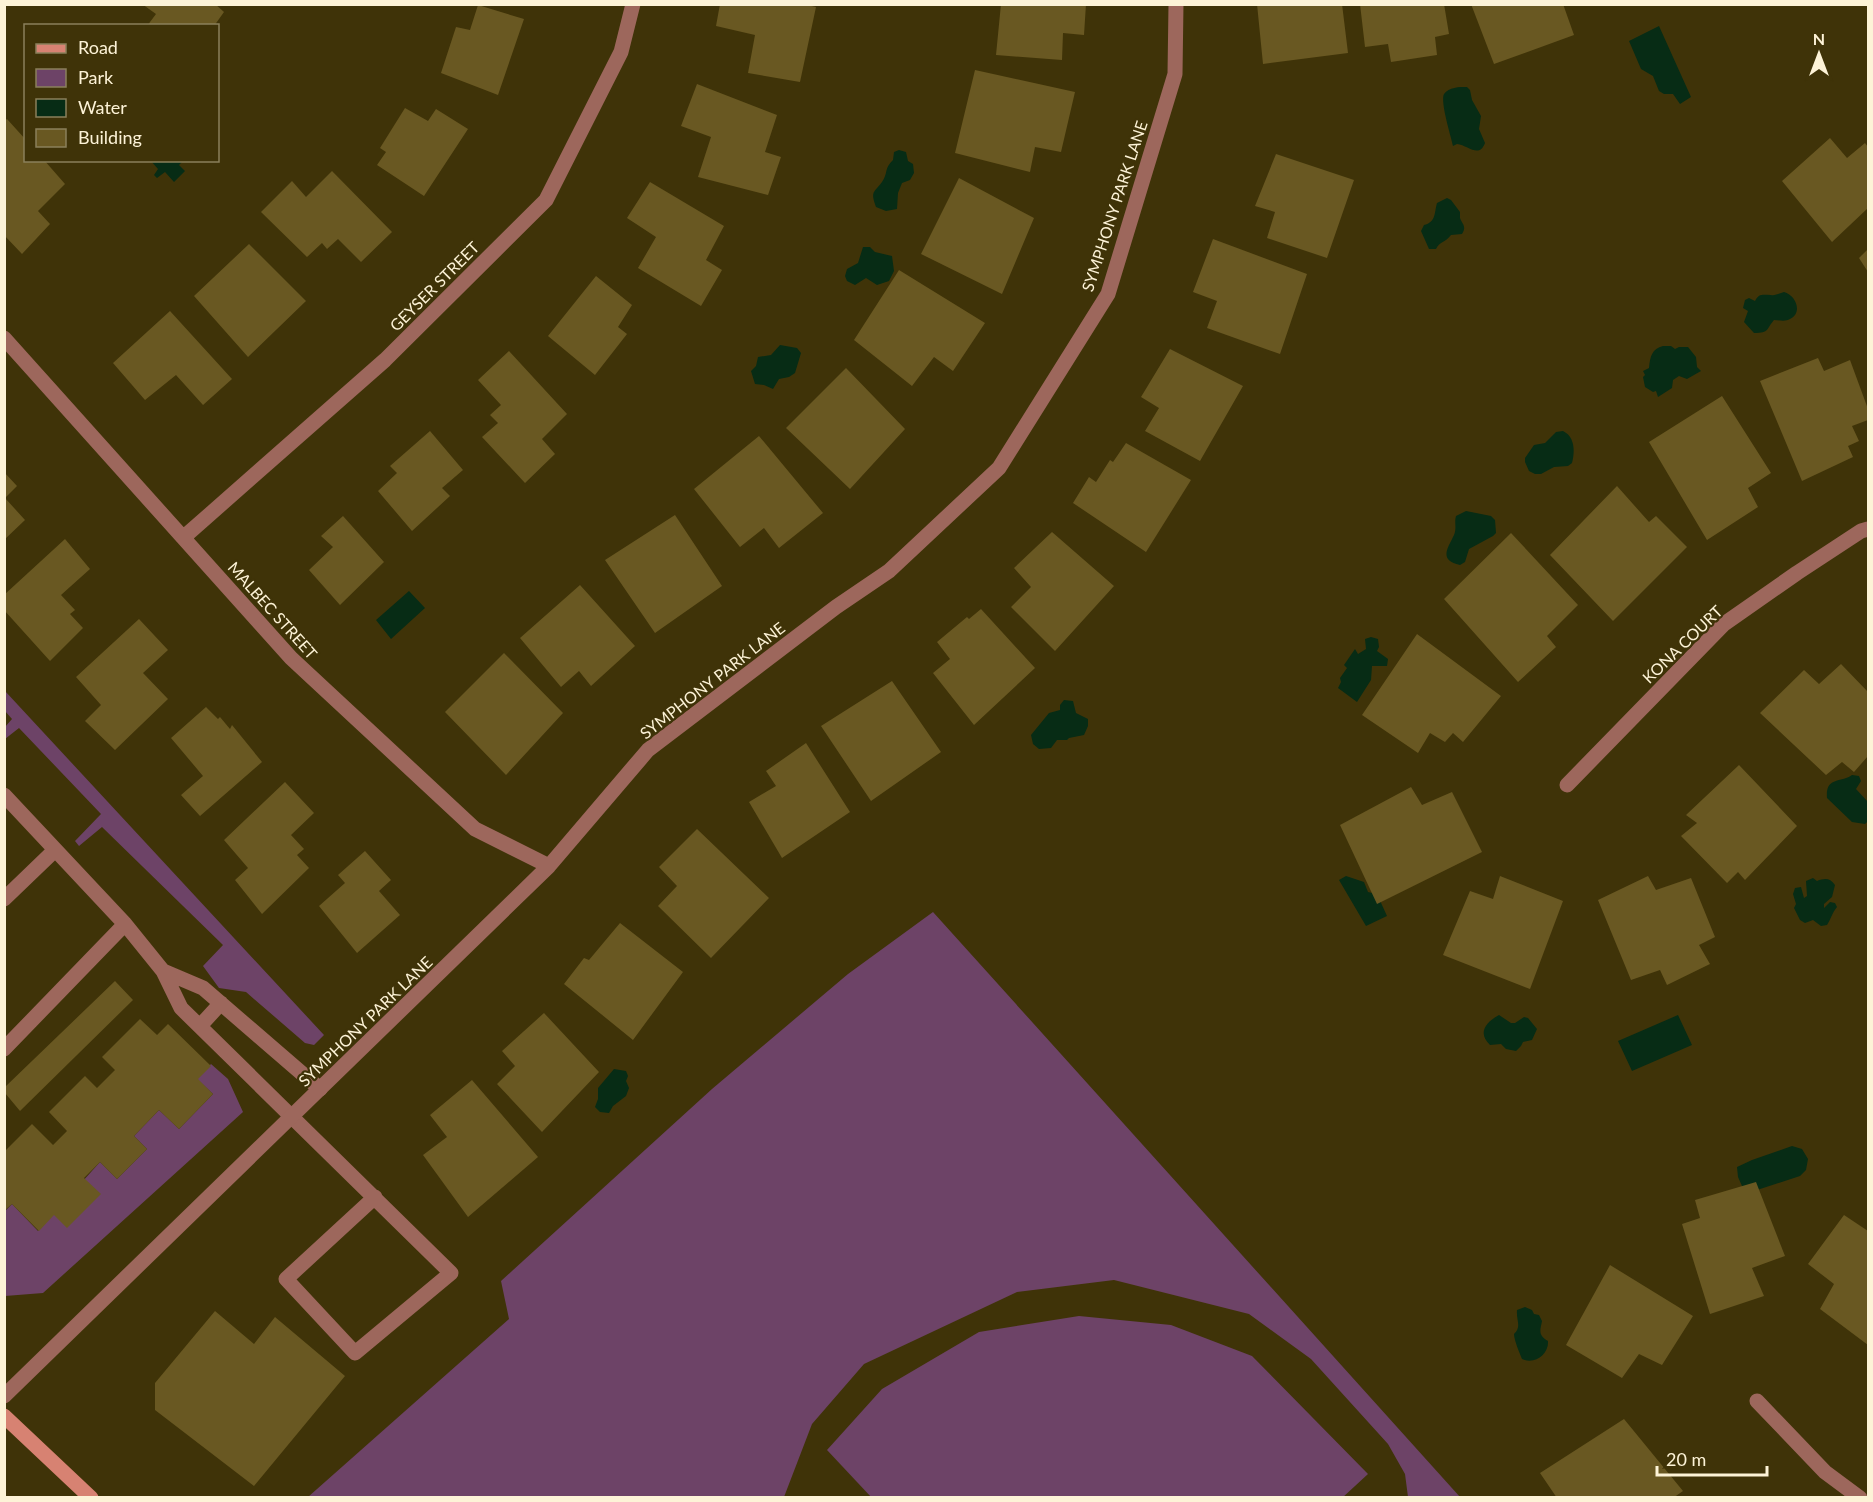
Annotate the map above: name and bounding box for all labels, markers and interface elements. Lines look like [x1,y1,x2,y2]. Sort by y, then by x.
legend [24,24,219,162]
north arrow [1789,24,1849,84]
text: N [1813,29,1825,48]
text: Road [78,36,118,58]
text: Park [78,66,114,88]
text: Water [78,96,127,118]
street label: SYMPHONY PARK LANE [1077,118,1151,294]
text: Building [78,126,142,148]
street label: GEYSER STREET [385,237,483,335]
street label: MALBEC STREET [224,558,322,663]
street label: KONA COURT [1638,601,1726,687]
street label: SYMPHONY PARK LANE [636,618,788,742]
street label: SYMPHONY PARK LANE [294,952,436,1090]
scale bar [1657,1439,1766,1477]
text: 20 m [1666,1448,1706,1470]

